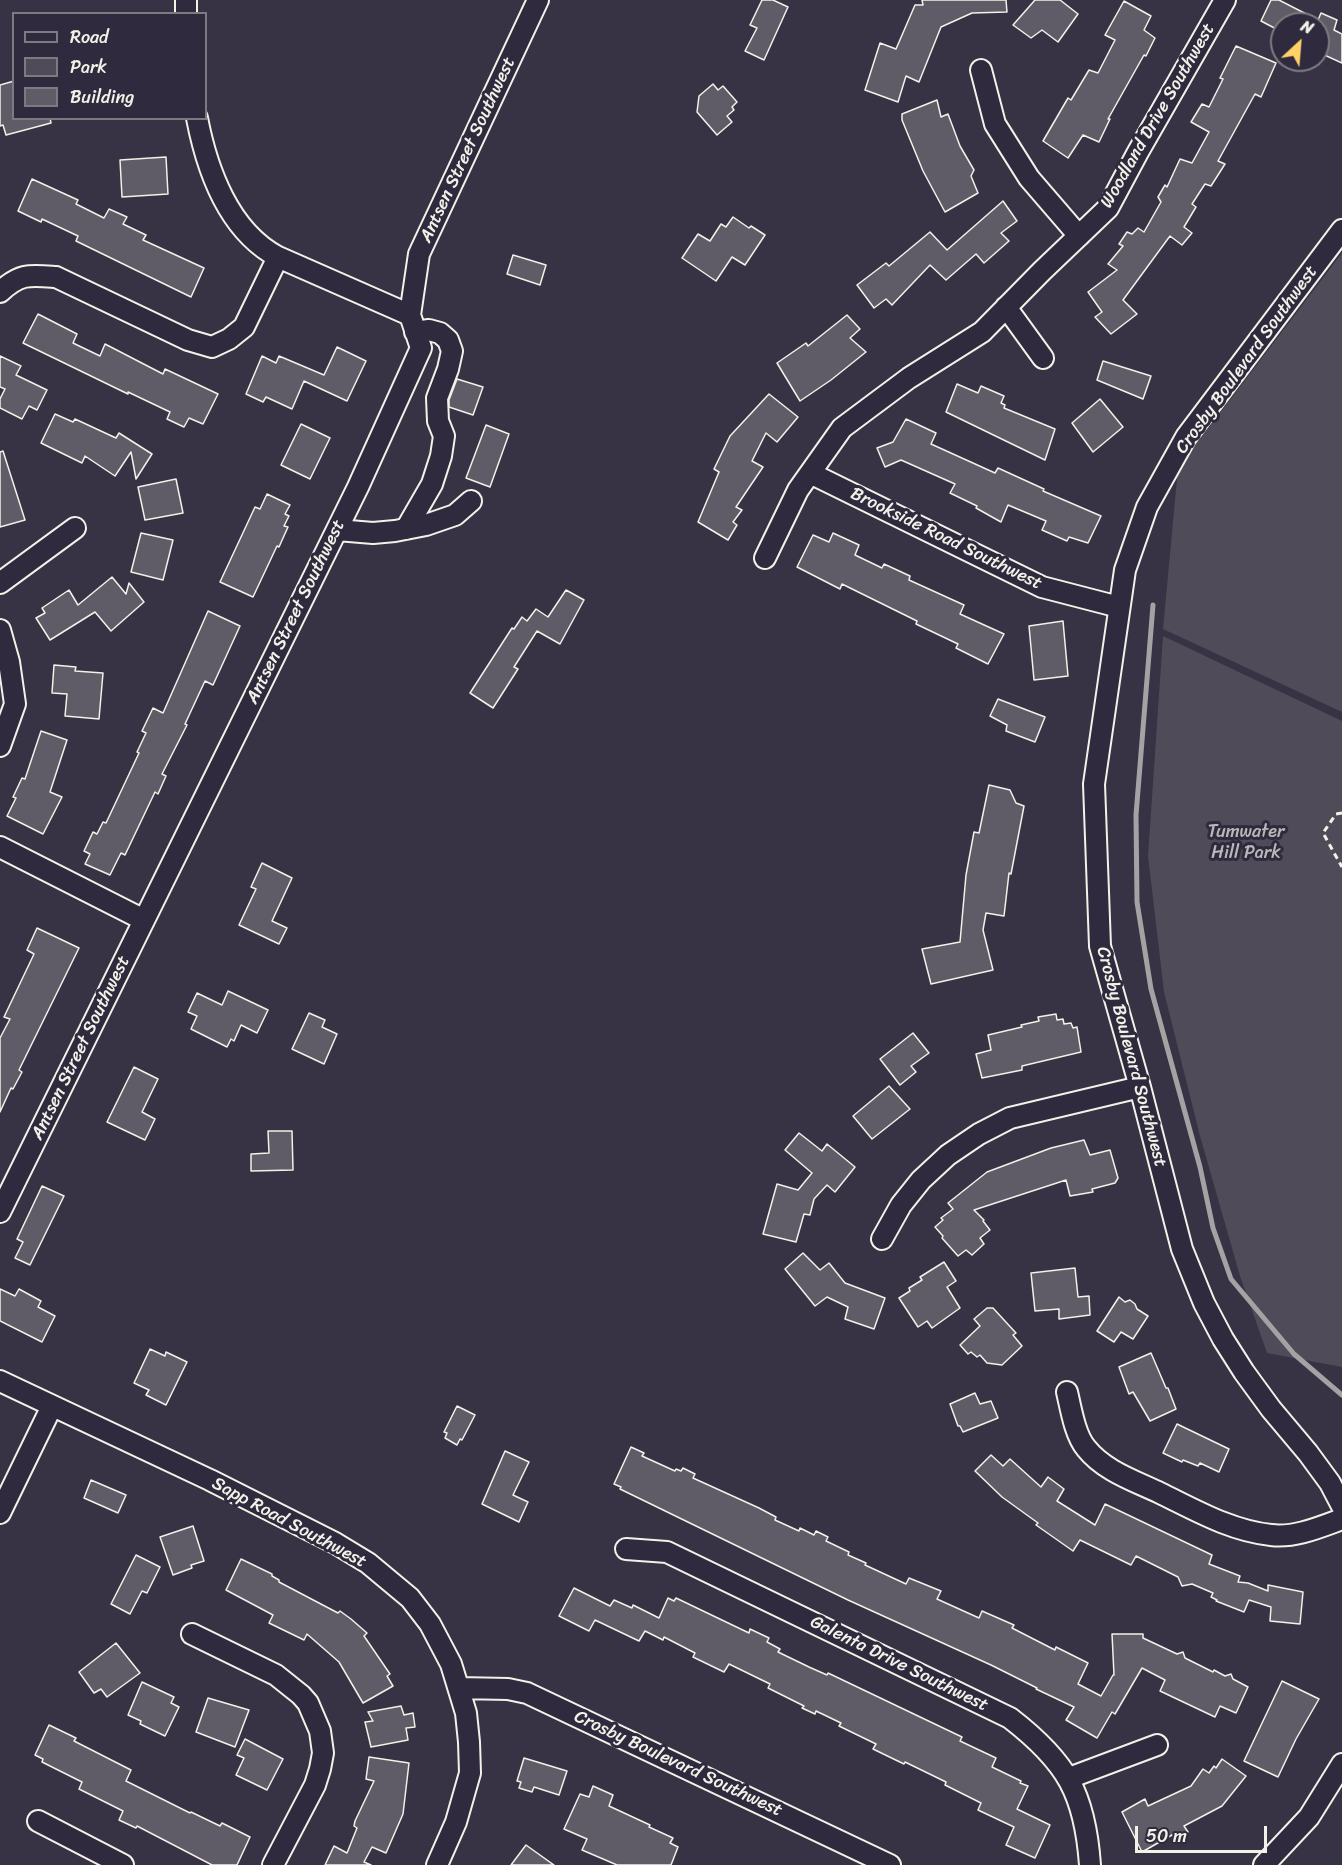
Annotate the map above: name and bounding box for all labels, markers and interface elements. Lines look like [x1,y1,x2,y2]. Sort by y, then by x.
legend [12,12,207,120]
north arrow [1270,12,1330,72]
text: N [1296,12,1319,43]
street label: Woodland Drive Southwest [1096,20,1220,212]
text: Road [70,21,109,53]
text: Park [70,51,107,83]
street label: Antsen Street Southwest [416,54,520,246]
text: Building [70,81,134,113]
street label: Crosby Boulevard Southwest [1171,262,1323,458]
street label: Brookside Road Southwest [847,483,1045,595]
street label: Antsen Street Southwest [242,516,350,708]
park label: Tumwater Hill Park [1208,821,1284,864]
street label: Crosby Boulevard Southwest [1091,944,1171,1170]
street label: Antsen Street Southwest [27,952,135,1144]
street label: Sapp Road Southwest [208,1473,370,1573]
street label: Galenta Drive Southwest [806,1611,992,1717]
street label: Crosby Boulevard Southwest [570,1706,786,1822]
scale bar [1138,1814,1270,1852]
text: 50 m [1146,1820,1187,1852]

